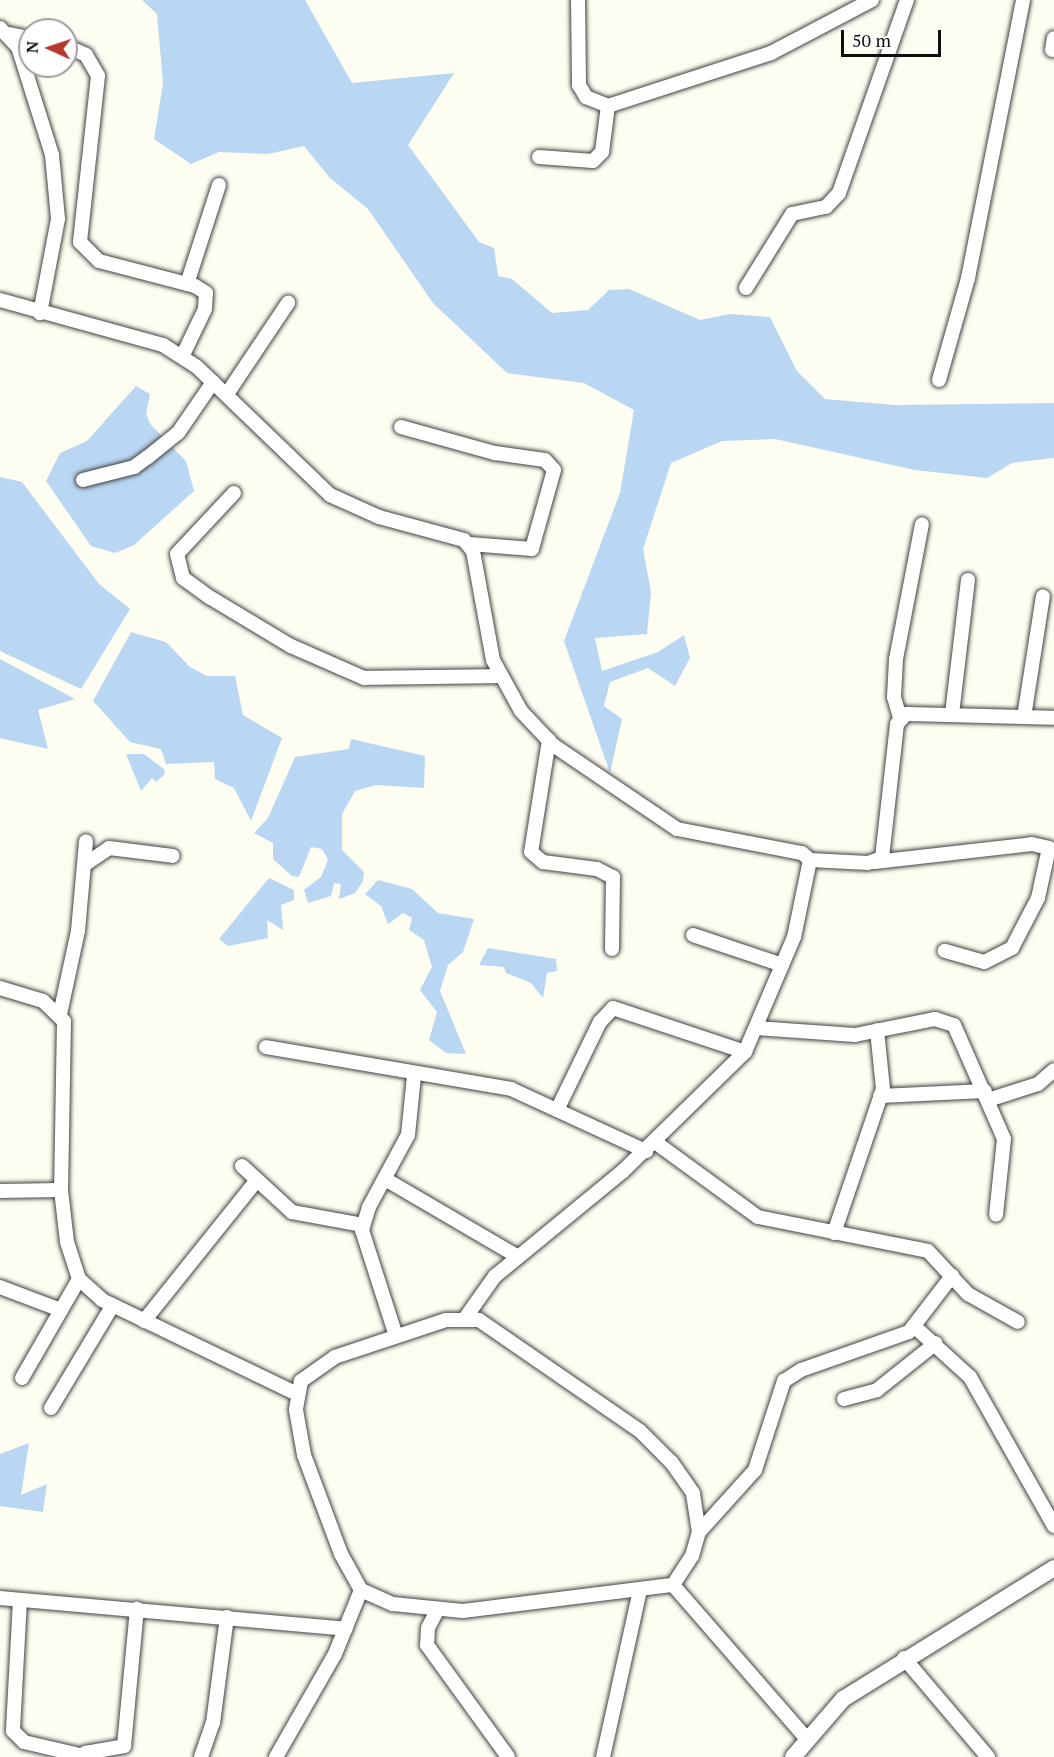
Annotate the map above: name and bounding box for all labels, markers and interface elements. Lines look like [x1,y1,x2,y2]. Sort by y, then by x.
north arrow [18,18,78,78]
scale bar [844,18,944,56]
text: 50 m [852,28,891,52]
text: N [21,41,43,54]

